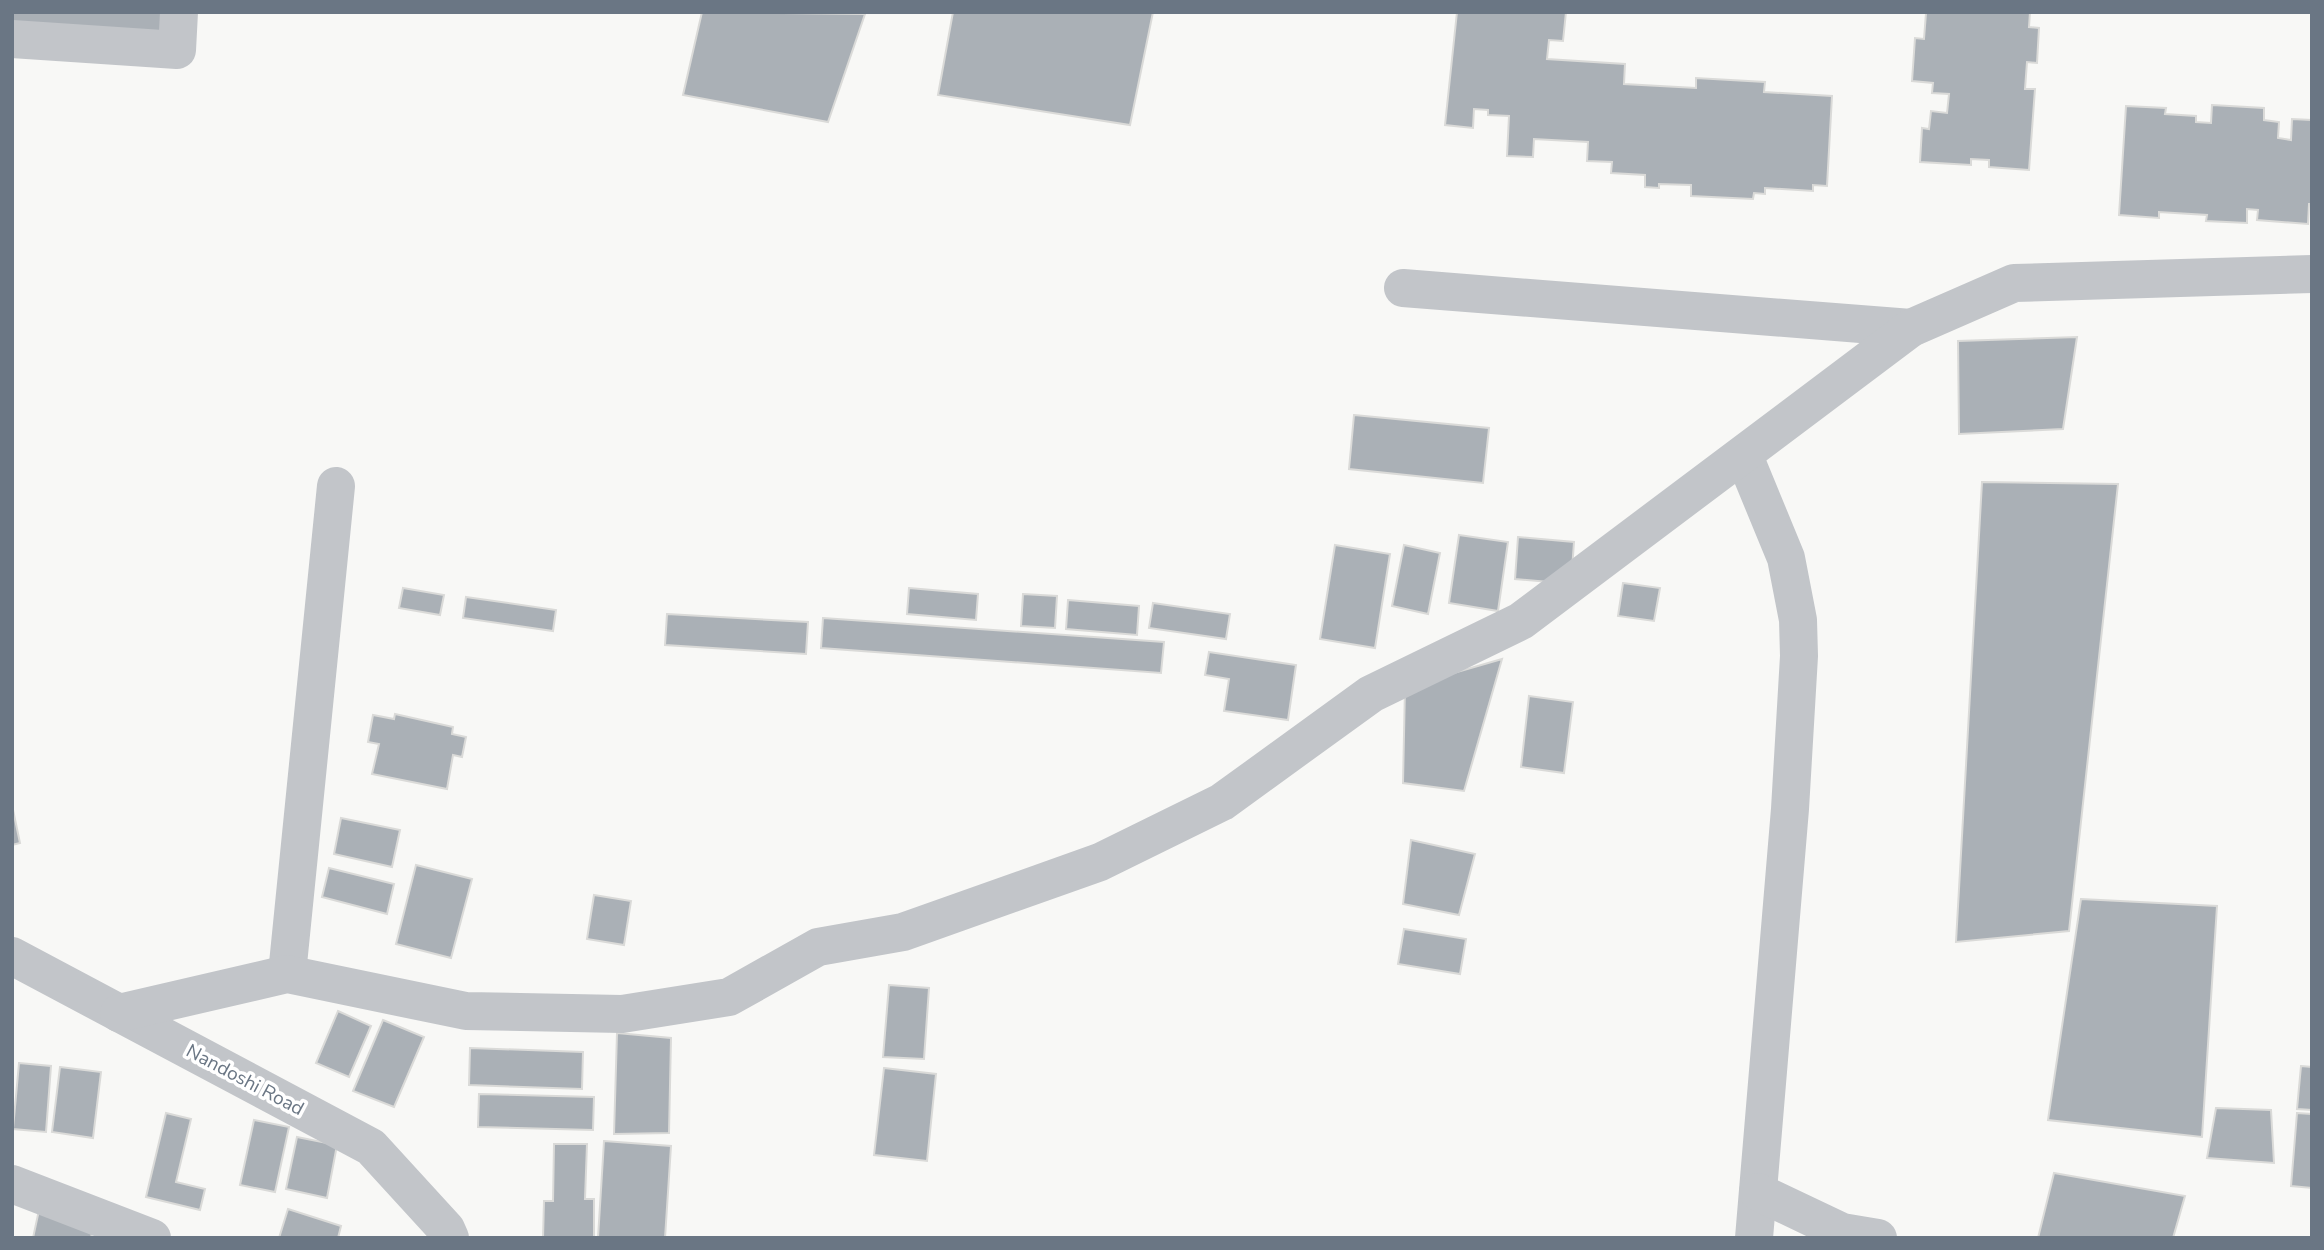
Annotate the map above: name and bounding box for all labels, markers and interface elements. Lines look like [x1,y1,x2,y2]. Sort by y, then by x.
street label: Nandoshi Road [182,1038,308,1122]

